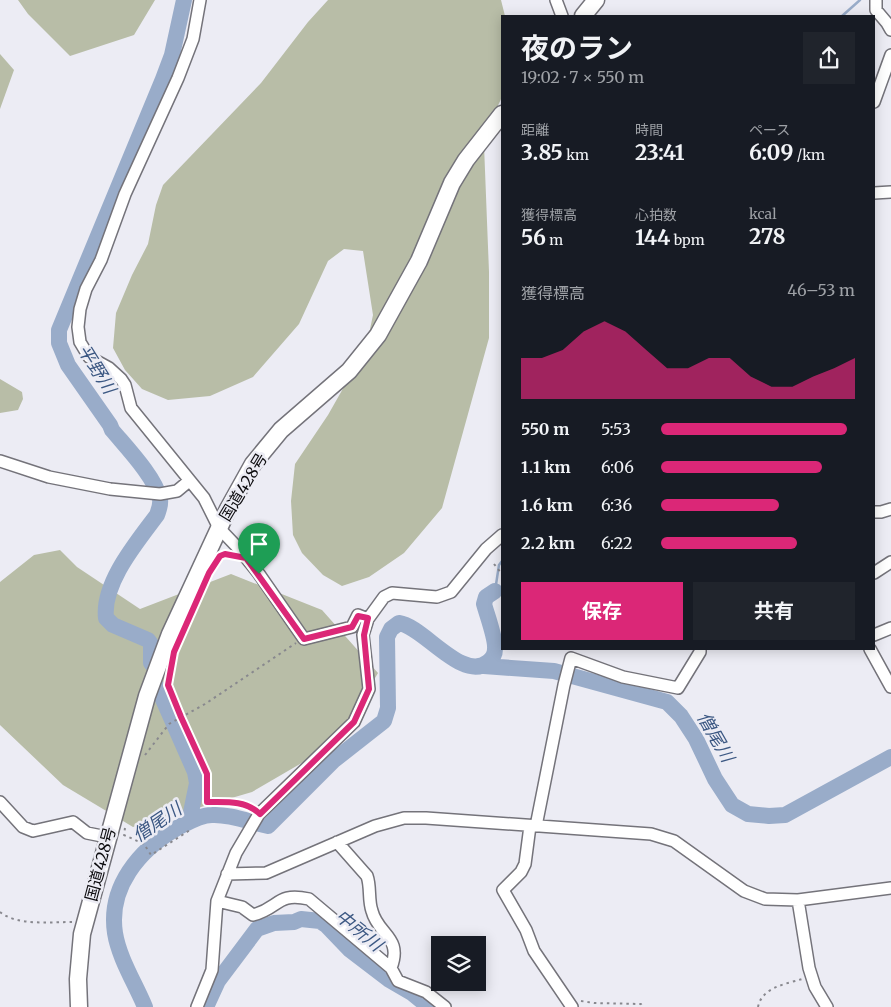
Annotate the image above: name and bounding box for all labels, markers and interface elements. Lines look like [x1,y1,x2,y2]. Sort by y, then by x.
text: 夜のラン [521,30,633,66]
button: share [803,32,855,84]
text: 19:02 · 7 × 550 m [521,67,644,87]
text: 距離 [521,121,549,139]
text: 時間 [635,121,663,139]
text: ペース [749,121,790,139]
text: 3.85 [521,139,563,166]
text: 23:41 [635,139,684,166]
text: 6:09 [749,139,793,166]
text: km [563,146,589,164]
text: /km [793,146,825,164]
text: kcal [749,205,777,223]
text: 獲得標高 [521,206,577,224]
text: 心拍数 [635,206,677,224]
text: 278 [749,223,786,250]
text: 56 [521,224,546,251]
text: 144 [635,224,670,251]
text: m [546,231,563,249]
text: bpm [670,231,705,249]
text: 46–53 m [787,280,855,300]
text: 獲得標高 [521,283,585,303]
water label: 平野川 [73,340,122,400]
text: 550 m [521,419,569,439]
text: 5:53 [601,419,631,439]
street label: 国道428号 [215,449,271,525]
text: 1.1 km [521,457,571,477]
text: 6:06 [601,457,634,477]
text: 1.6 km [521,495,573,515]
text: 6:36 [601,495,632,515]
pin [238,523,280,574]
icon: arrive [245,530,273,558]
text: 2.2 km [521,533,575,553]
text: 6:22 [601,533,633,553]
button: 保存 [521,582,683,640]
button: 共有 [693,582,855,640]
water label: 僧尾川 [693,708,740,768]
water label: 僧尾川 [128,796,187,847]
street label: 国道428号 [81,825,119,903]
water label: 中所川 [331,904,389,957]
map controls [431,936,486,991]
button: layers [431,936,486,991]

